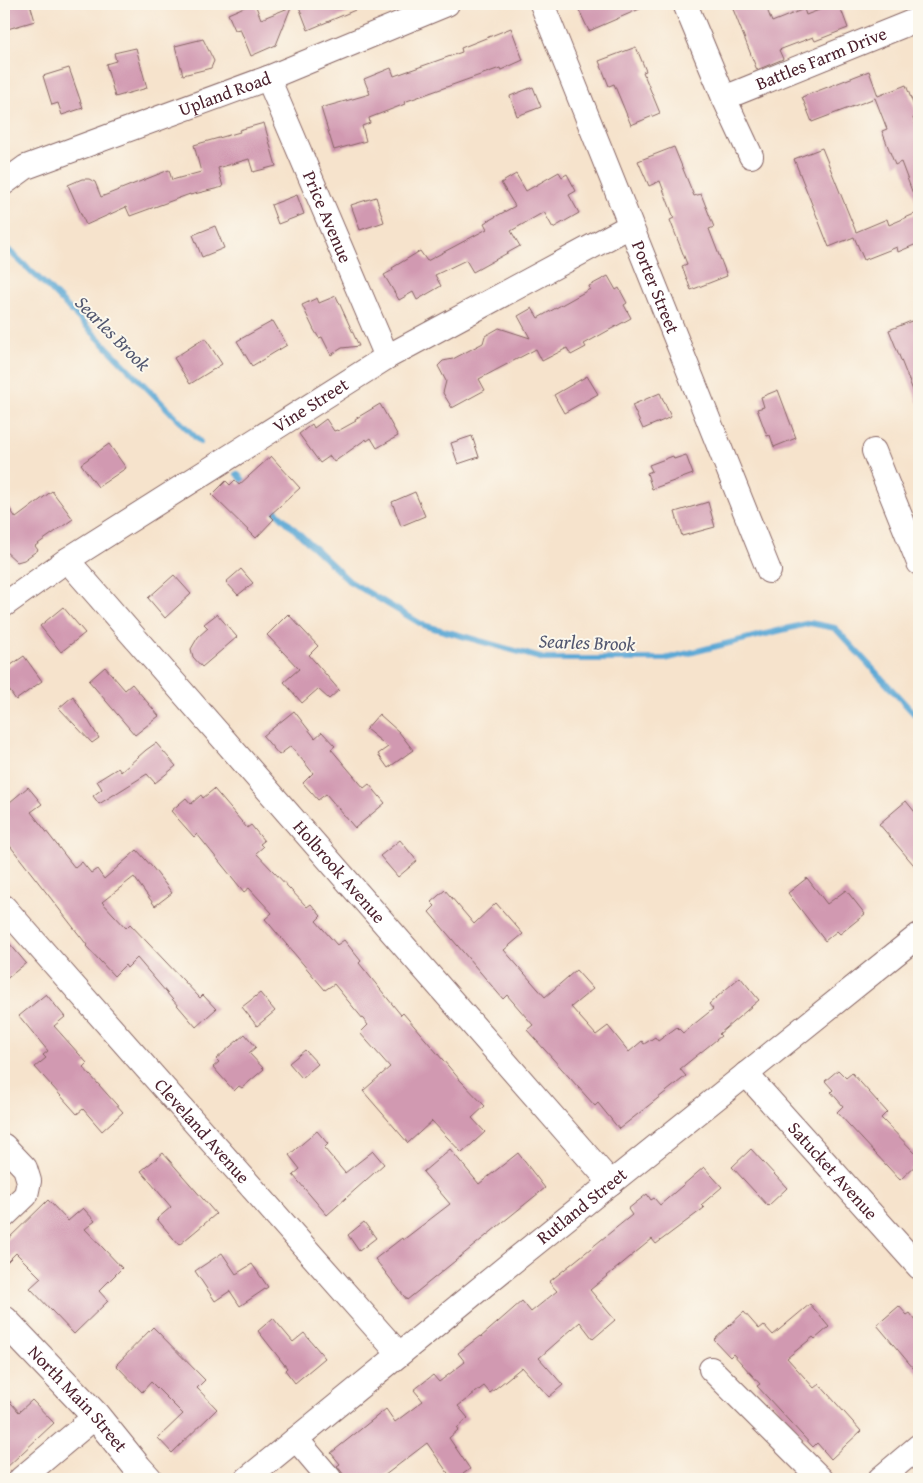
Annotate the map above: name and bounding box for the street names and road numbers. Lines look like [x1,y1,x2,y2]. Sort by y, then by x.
street label: Battles Farm Drive [752,19,891,97]
street label: Upland Road [175,64,275,123]
street label: Price Avenue [296,166,359,267]
street label: Porter Street [625,236,687,338]
street label: Vine Street [267,370,354,439]
street label: Holbrook Avenue [287,814,392,929]
street label: Cleveland Avenue [148,1072,256,1189]
street label: Satucket Avenue [782,1115,885,1226]
street label: Rutland Street [531,1161,633,1251]
street label: North Main Street [22,1339,135,1458]

